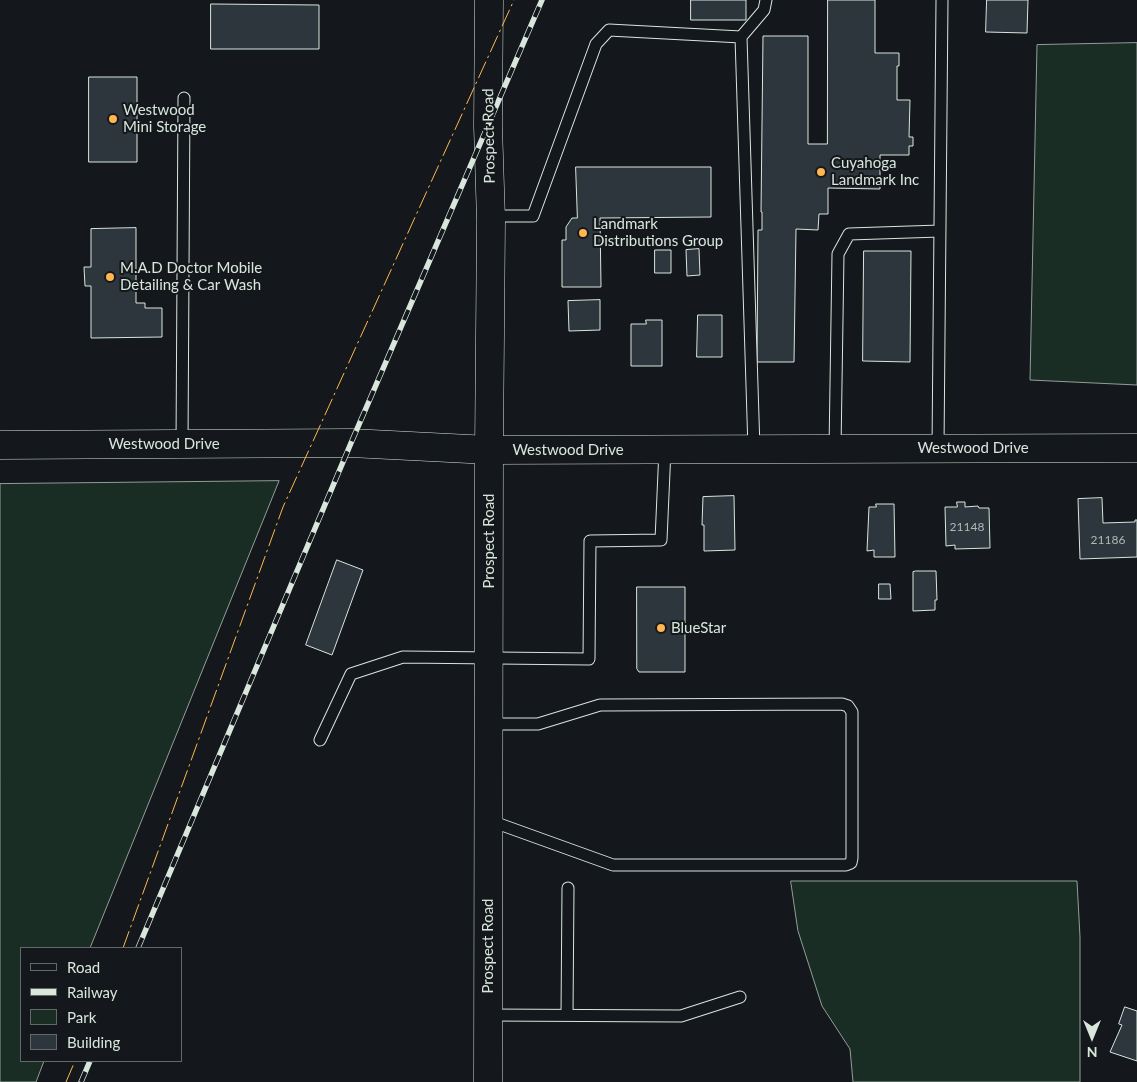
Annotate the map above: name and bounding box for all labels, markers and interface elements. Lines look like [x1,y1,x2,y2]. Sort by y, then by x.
street label: Prospect Road [479,88,499,184]
place label: Westwood Mini Storage [123,101,206,136]
marker: Westwood Mini Storage [107,113,119,125]
place label: Cuyahoga Landmark Inc [831,154,919,189]
marker: Cuyahoga Landmark Inc [815,166,827,178]
place label: Landmark Distributions Group [593,215,723,250]
marker: Landmark Distributions Group [577,227,589,239]
place label: M.A.D Doctor Mobile Detailing & Car Wash [120,259,262,294]
marker: M.A.D Doctor Mobile Detailing & Car Wash [104,271,116,283]
street label: Westwood Drive [108,435,220,453]
street label: Westwood Drive [917,439,1029,457]
street label: Westwood Drive [512,441,624,459]
street label: Prospect Road [480,494,498,588]
house number: 21148 [950,520,984,534]
house number: 21186 [1091,533,1125,547]
place label: BlueStar [671,619,726,637]
marker: BlueStar [655,622,667,634]
street label: Prospect Road [479,899,497,993]
legend [20,947,182,1062]
text: Road [67,958,100,976]
text: Railway [67,983,118,1001]
text: Park [67,1008,96,1026]
north arrow [1067,1012,1117,1062]
text: Building [67,1033,120,1051]
text: N [1087,1044,1097,1061]

